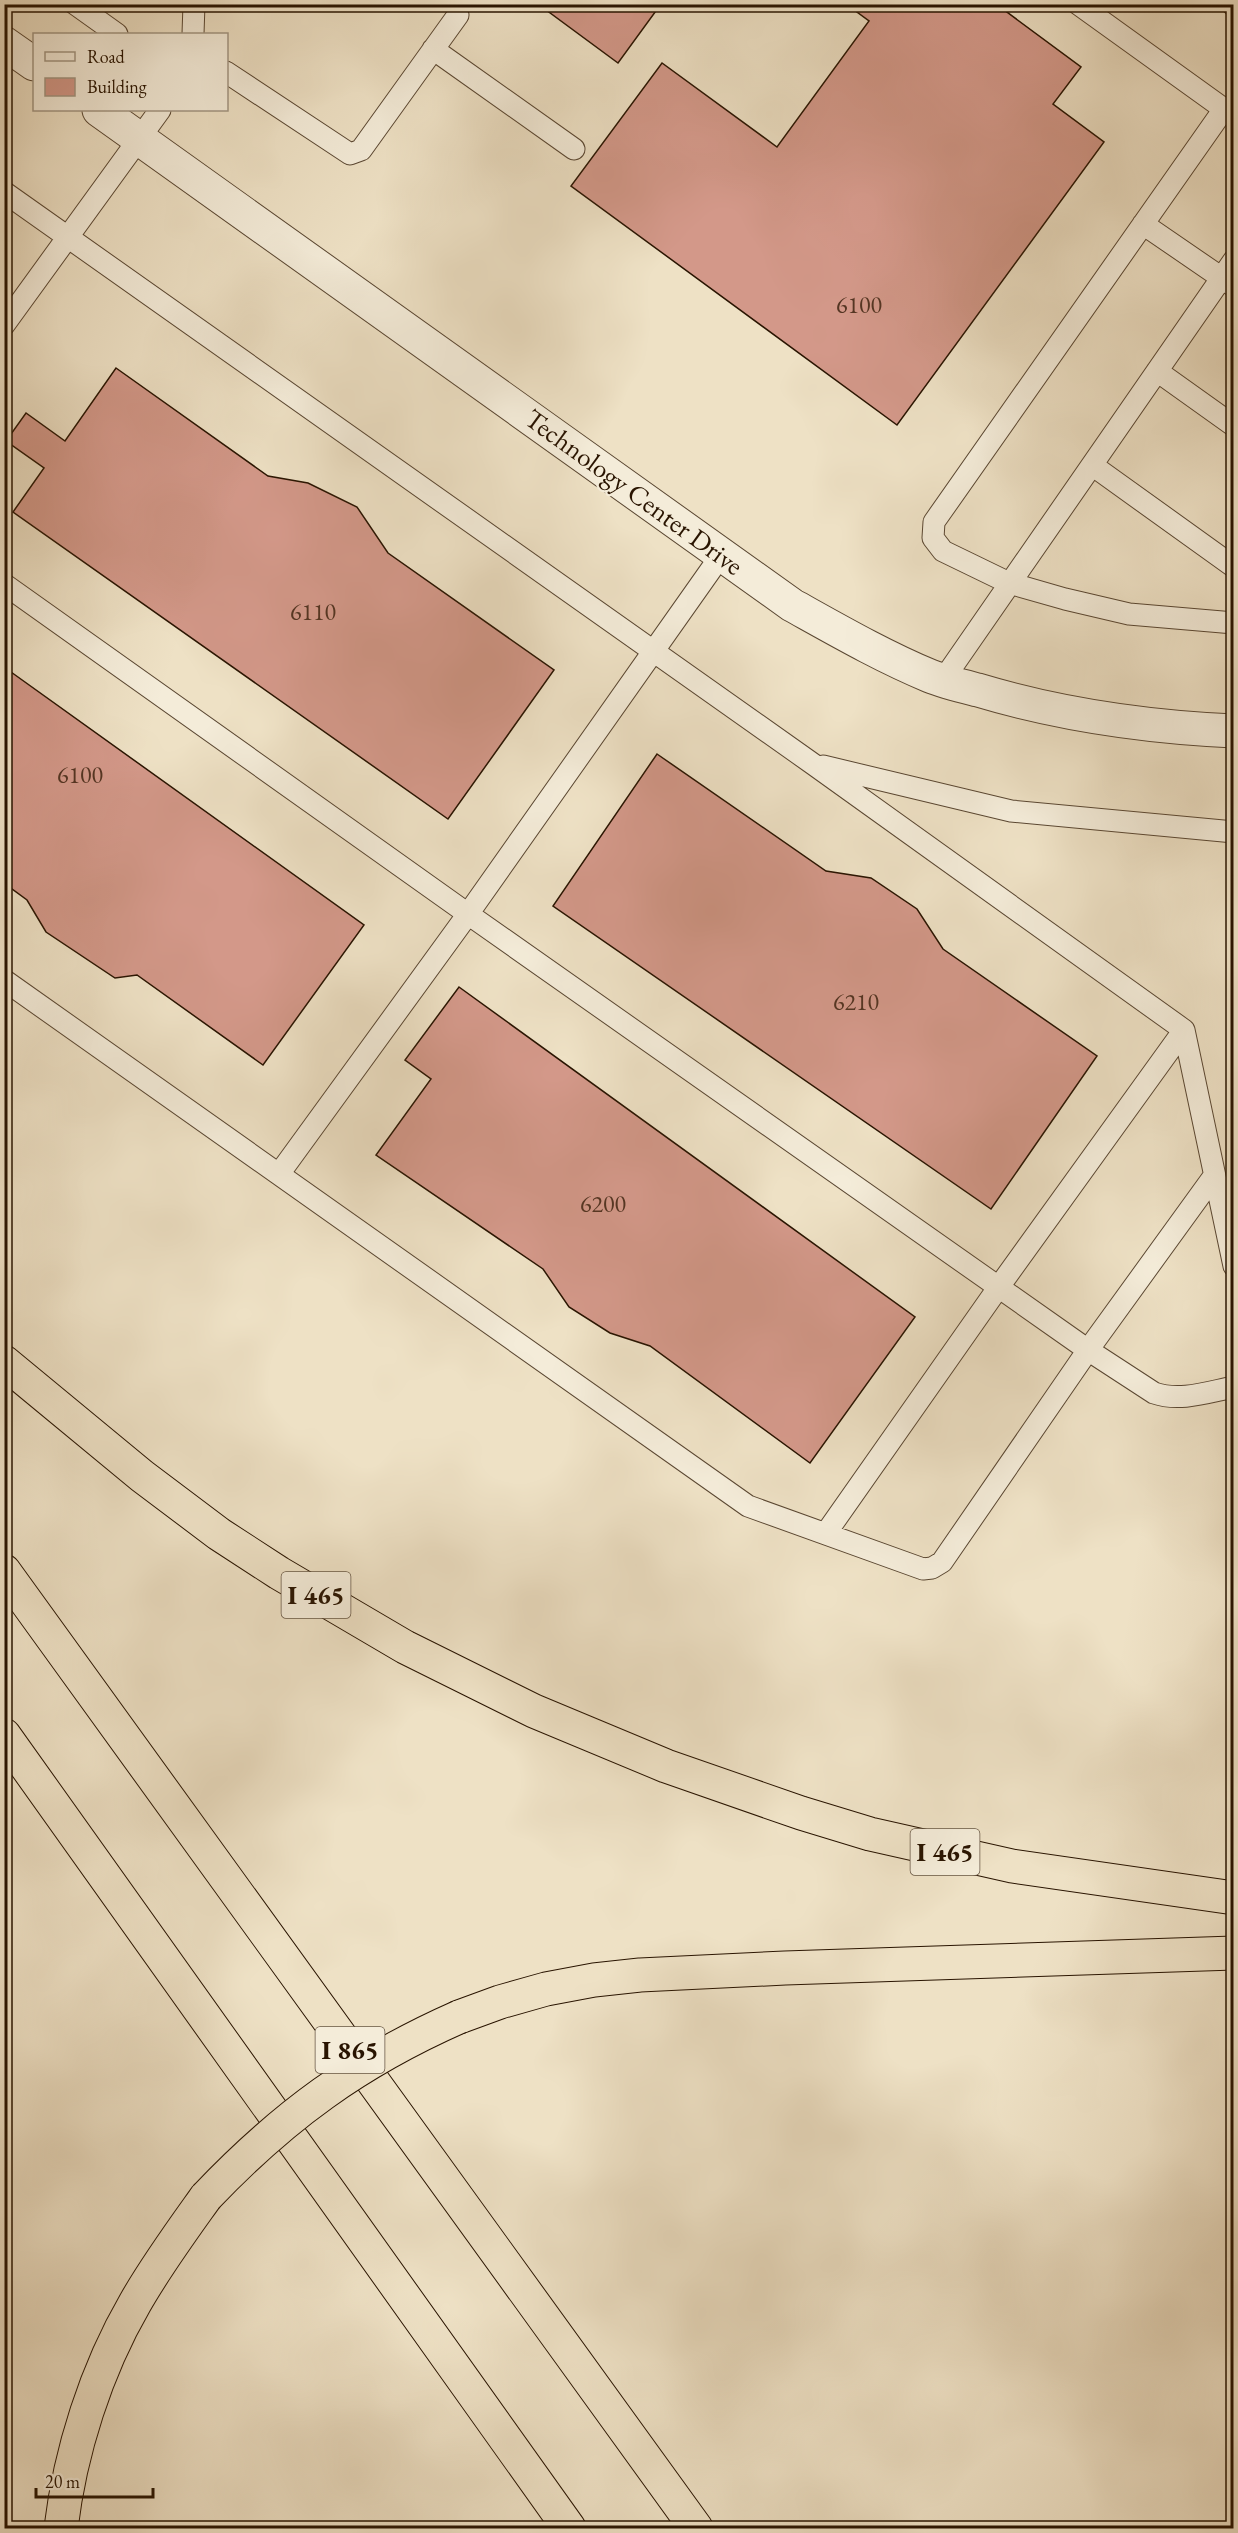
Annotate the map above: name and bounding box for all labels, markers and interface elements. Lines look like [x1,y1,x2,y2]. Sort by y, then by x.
legend [33,33,228,111]
text: Road [87,45,126,68]
text: Building [87,75,147,98]
house number: 6100 [836,289,882,320]
street label: Technology Center Drive [518,401,750,583]
house number: 6110 [290,596,336,627]
house number: 6100 [57,759,103,790]
house number: 6210 [833,986,879,1017]
house number: 6200 [580,1188,626,1219]
road number: I 465 [282,1572,350,1618]
road number: I 465 [910,1829,980,1875]
road number: I 865 [316,2027,385,2073]
scale bar [36,2461,153,2499]
text: 20 m [45,2470,80,2493]

